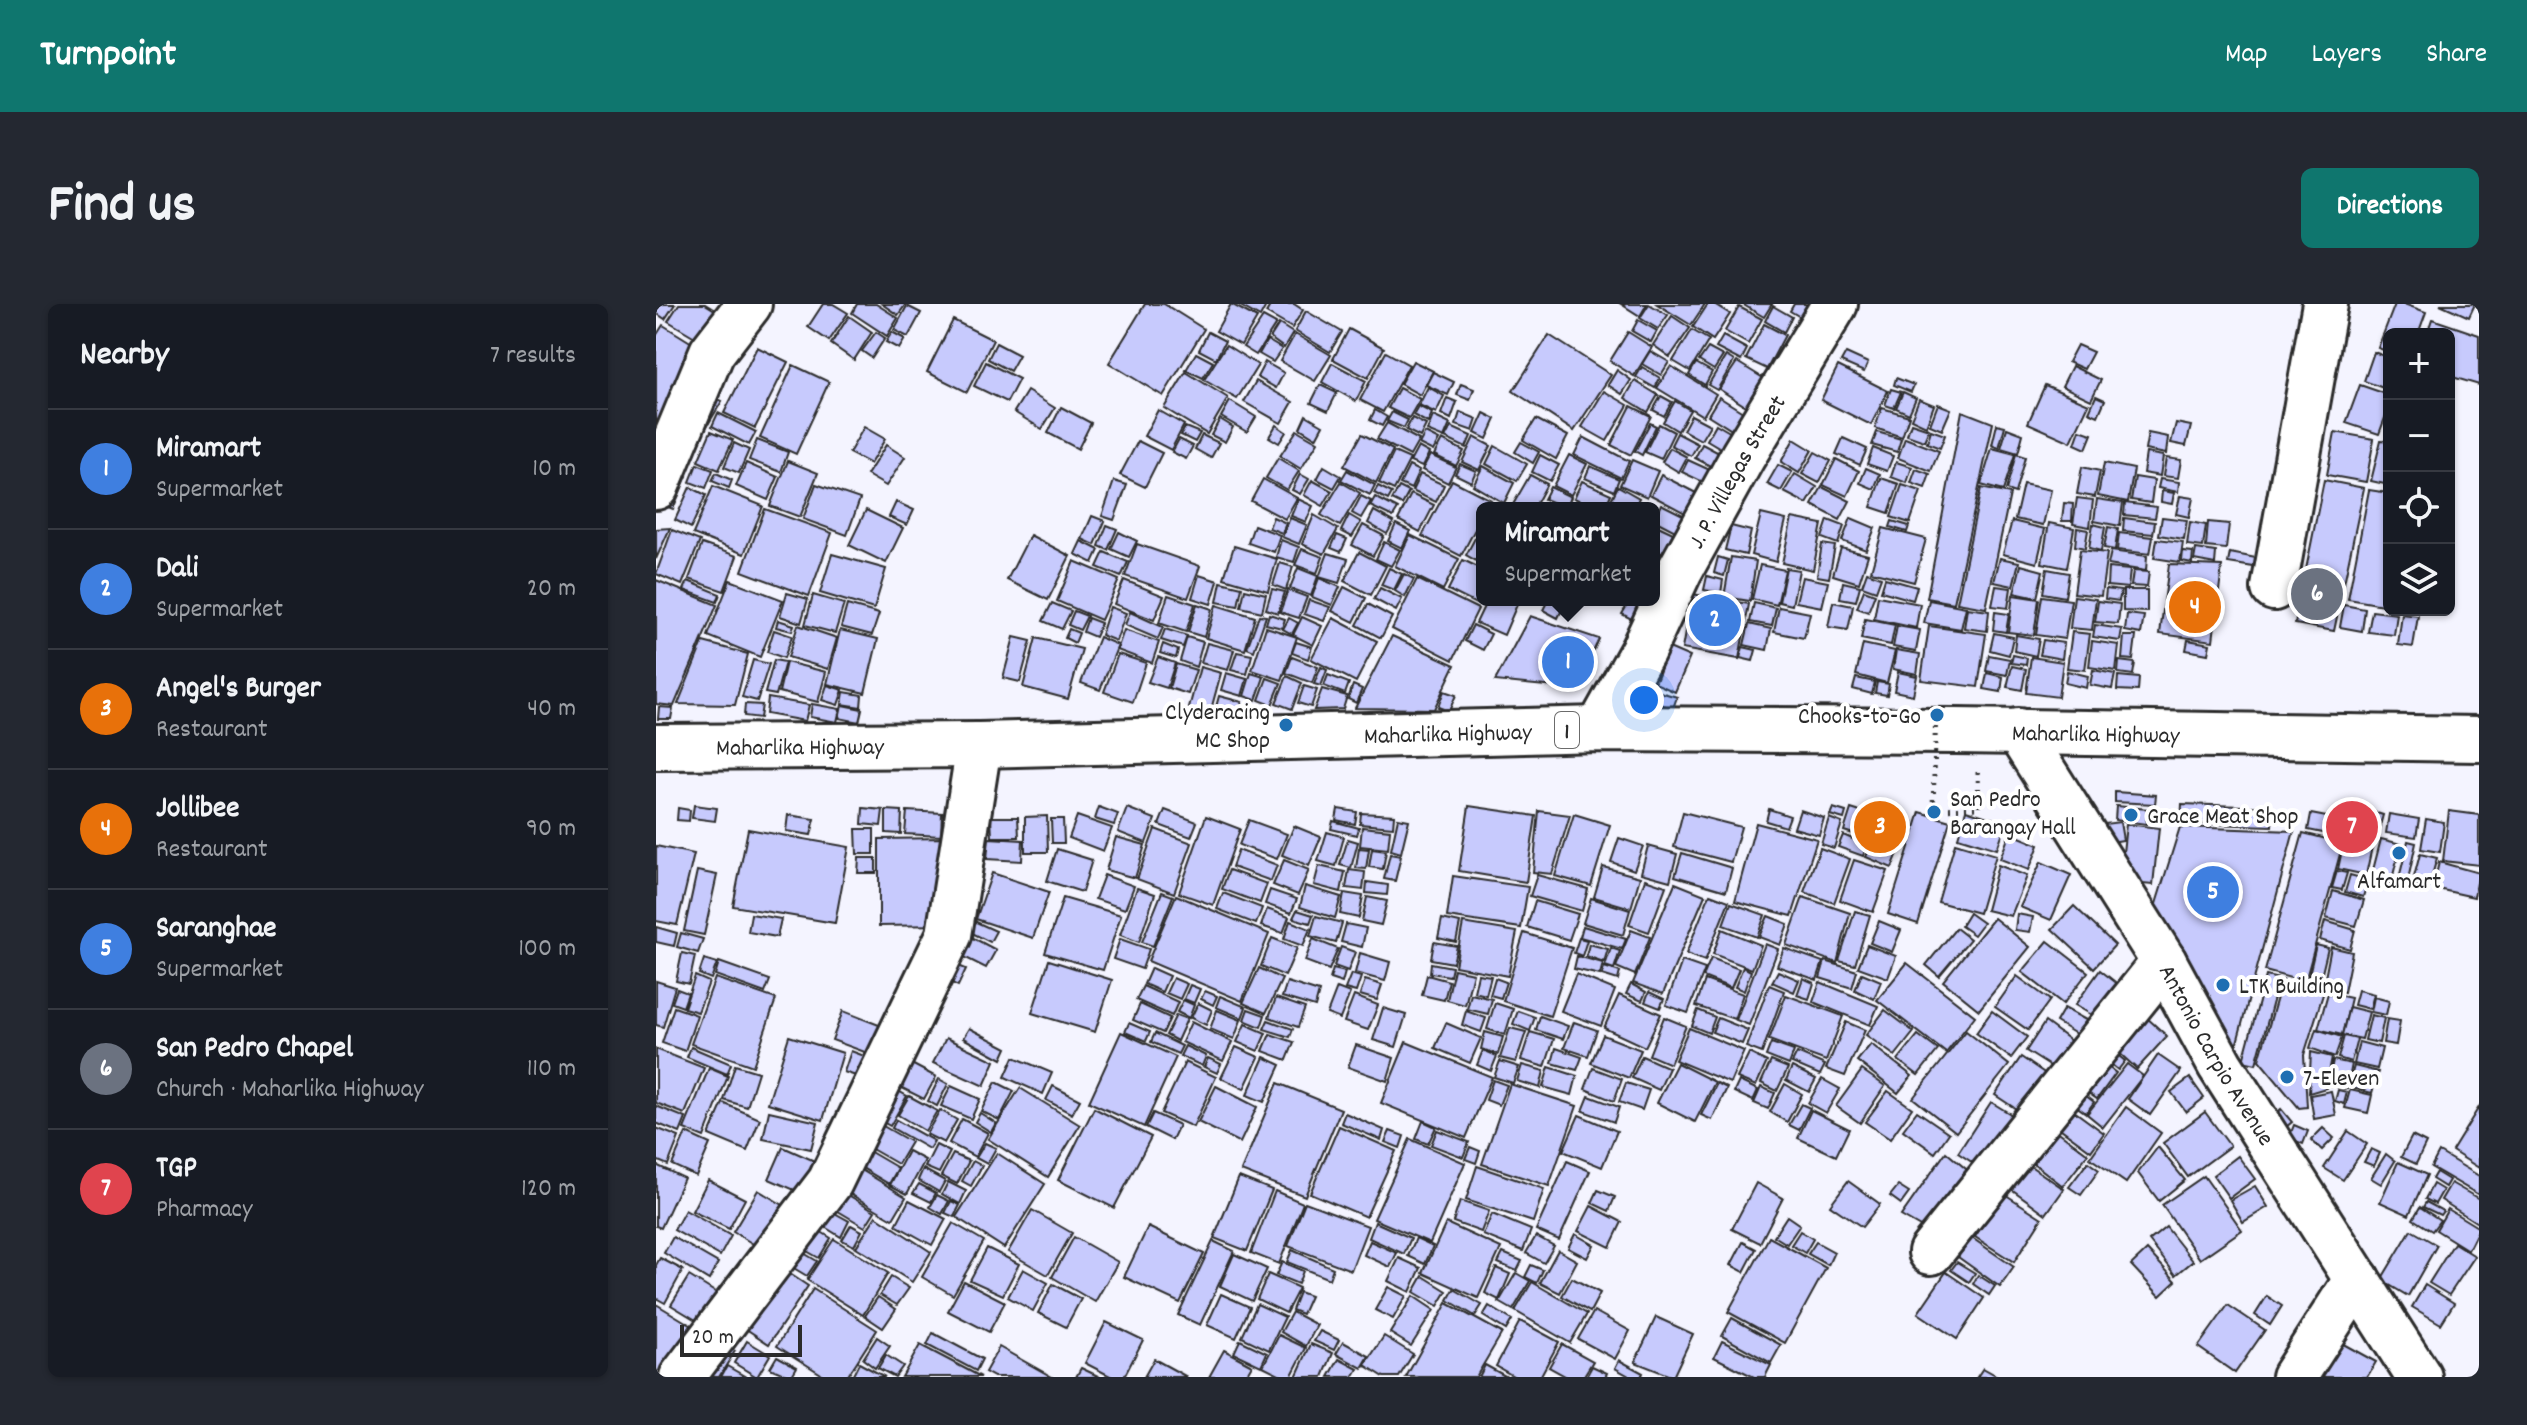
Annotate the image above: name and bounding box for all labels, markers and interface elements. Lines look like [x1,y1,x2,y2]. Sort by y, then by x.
text: Turnpoint [40,29,176,84]
text: Map [2225,36,2268,76]
text: Layers [2312,36,2382,76]
text: Share [2426,36,2487,76]
text: Find us [48,168,196,248]
button: Directions [2301,168,2479,248]
map controls [2383,328,2455,616]
button: + [2383,328,2455,400]
text: Nearby [80,332,169,381]
text: 7 results [490,338,576,375]
street label: J. P. Villegas Street [1681,389,1796,556]
button: − [2383,400,2455,472]
text: Miramart [156,429,261,472]
text: 1 [103,451,109,488]
text: 10 m [532,451,576,488]
text: Supermarket [156,472,283,509]
button: locate [2383,472,2455,544]
popup [1476,502,1660,606]
text: Miramart [1504,514,1610,557]
button: layers [2383,544,2455,616]
text: Dali [156,549,198,592]
text: Supermarket [1504,557,1632,594]
pin: 6 [2291,564,2343,624]
text: 2 [100,571,112,608]
text: 20 m [527,571,576,608]
pin: 4 [2169,577,2221,637]
pin: 2 [1689,590,1741,650]
text: Supermarket [156,592,283,629]
pin: 1 [1542,632,1594,692]
text: Angel's Burger [156,669,321,712]
your location [1624,680,1664,720]
text: 3 [100,691,112,728]
text: 40 m [527,691,576,728]
place label: Clyderacing MC Shop [1165,697,1270,759]
place label: Chooks-to-Go [1798,701,1921,735]
marker: Chooks-to-Go [1928,706,1946,724]
text: Restaurant [156,712,268,749]
road number: 1 [1555,712,1579,748]
marker: Clyderacing MC Shop [1277,716,1295,734]
street label: Maharlika Highway [1364,717,1534,755]
street label: Maharlika Highway [2012,718,2181,754]
street label: Maharlika Highway [716,732,885,767]
place label: San Pedro Barangay Hall [1950,784,2076,846]
text: Jollibee [156,789,239,832]
pin: 3 [1854,797,1906,857]
pin: 7 [2326,797,2378,857]
place label: Grace Meat Shop [2147,801,2299,835]
marker: San Pedro Barangay Hall [1925,803,1943,821]
marker: Grace Meat Shop [2122,806,2140,824]
text: 4 [101,811,111,848]
text: 90 m [526,811,576,848]
text: Restaurant [156,832,268,869]
marker: Alfamart [2390,844,2408,862]
pin: 5 [2187,862,2239,922]
place label: Alfamart [2357,866,2441,900]
text: Saranghae [156,909,277,952]
text: 5 [100,931,112,968]
text: 100 m [518,931,576,968]
text: Supermarket [156,952,283,989]
street label: Antonio Carpio Avenue [2148,959,2281,1153]
place label: LTK Building [2239,971,2344,1005]
marker: LTK Building [2214,976,2232,994]
text: San Pedro Chapel [156,1029,353,1072]
text: 6 [100,1051,112,1088]
text: 110 m [527,1051,576,1088]
place label: 7-Eleven [2303,1063,2379,1097]
marker: 7-Eleven [2278,1068,2296,1086]
text: Church · Maharlika Highway [156,1072,424,1109]
text: TGP [156,1149,197,1192]
text: 7 [101,1171,111,1208]
text: 120 m [521,1171,576,1208]
text: Pharmacy [156,1192,253,1229]
scale bar [680,1321,802,1357]
text: 20 m [692,1323,734,1354]

